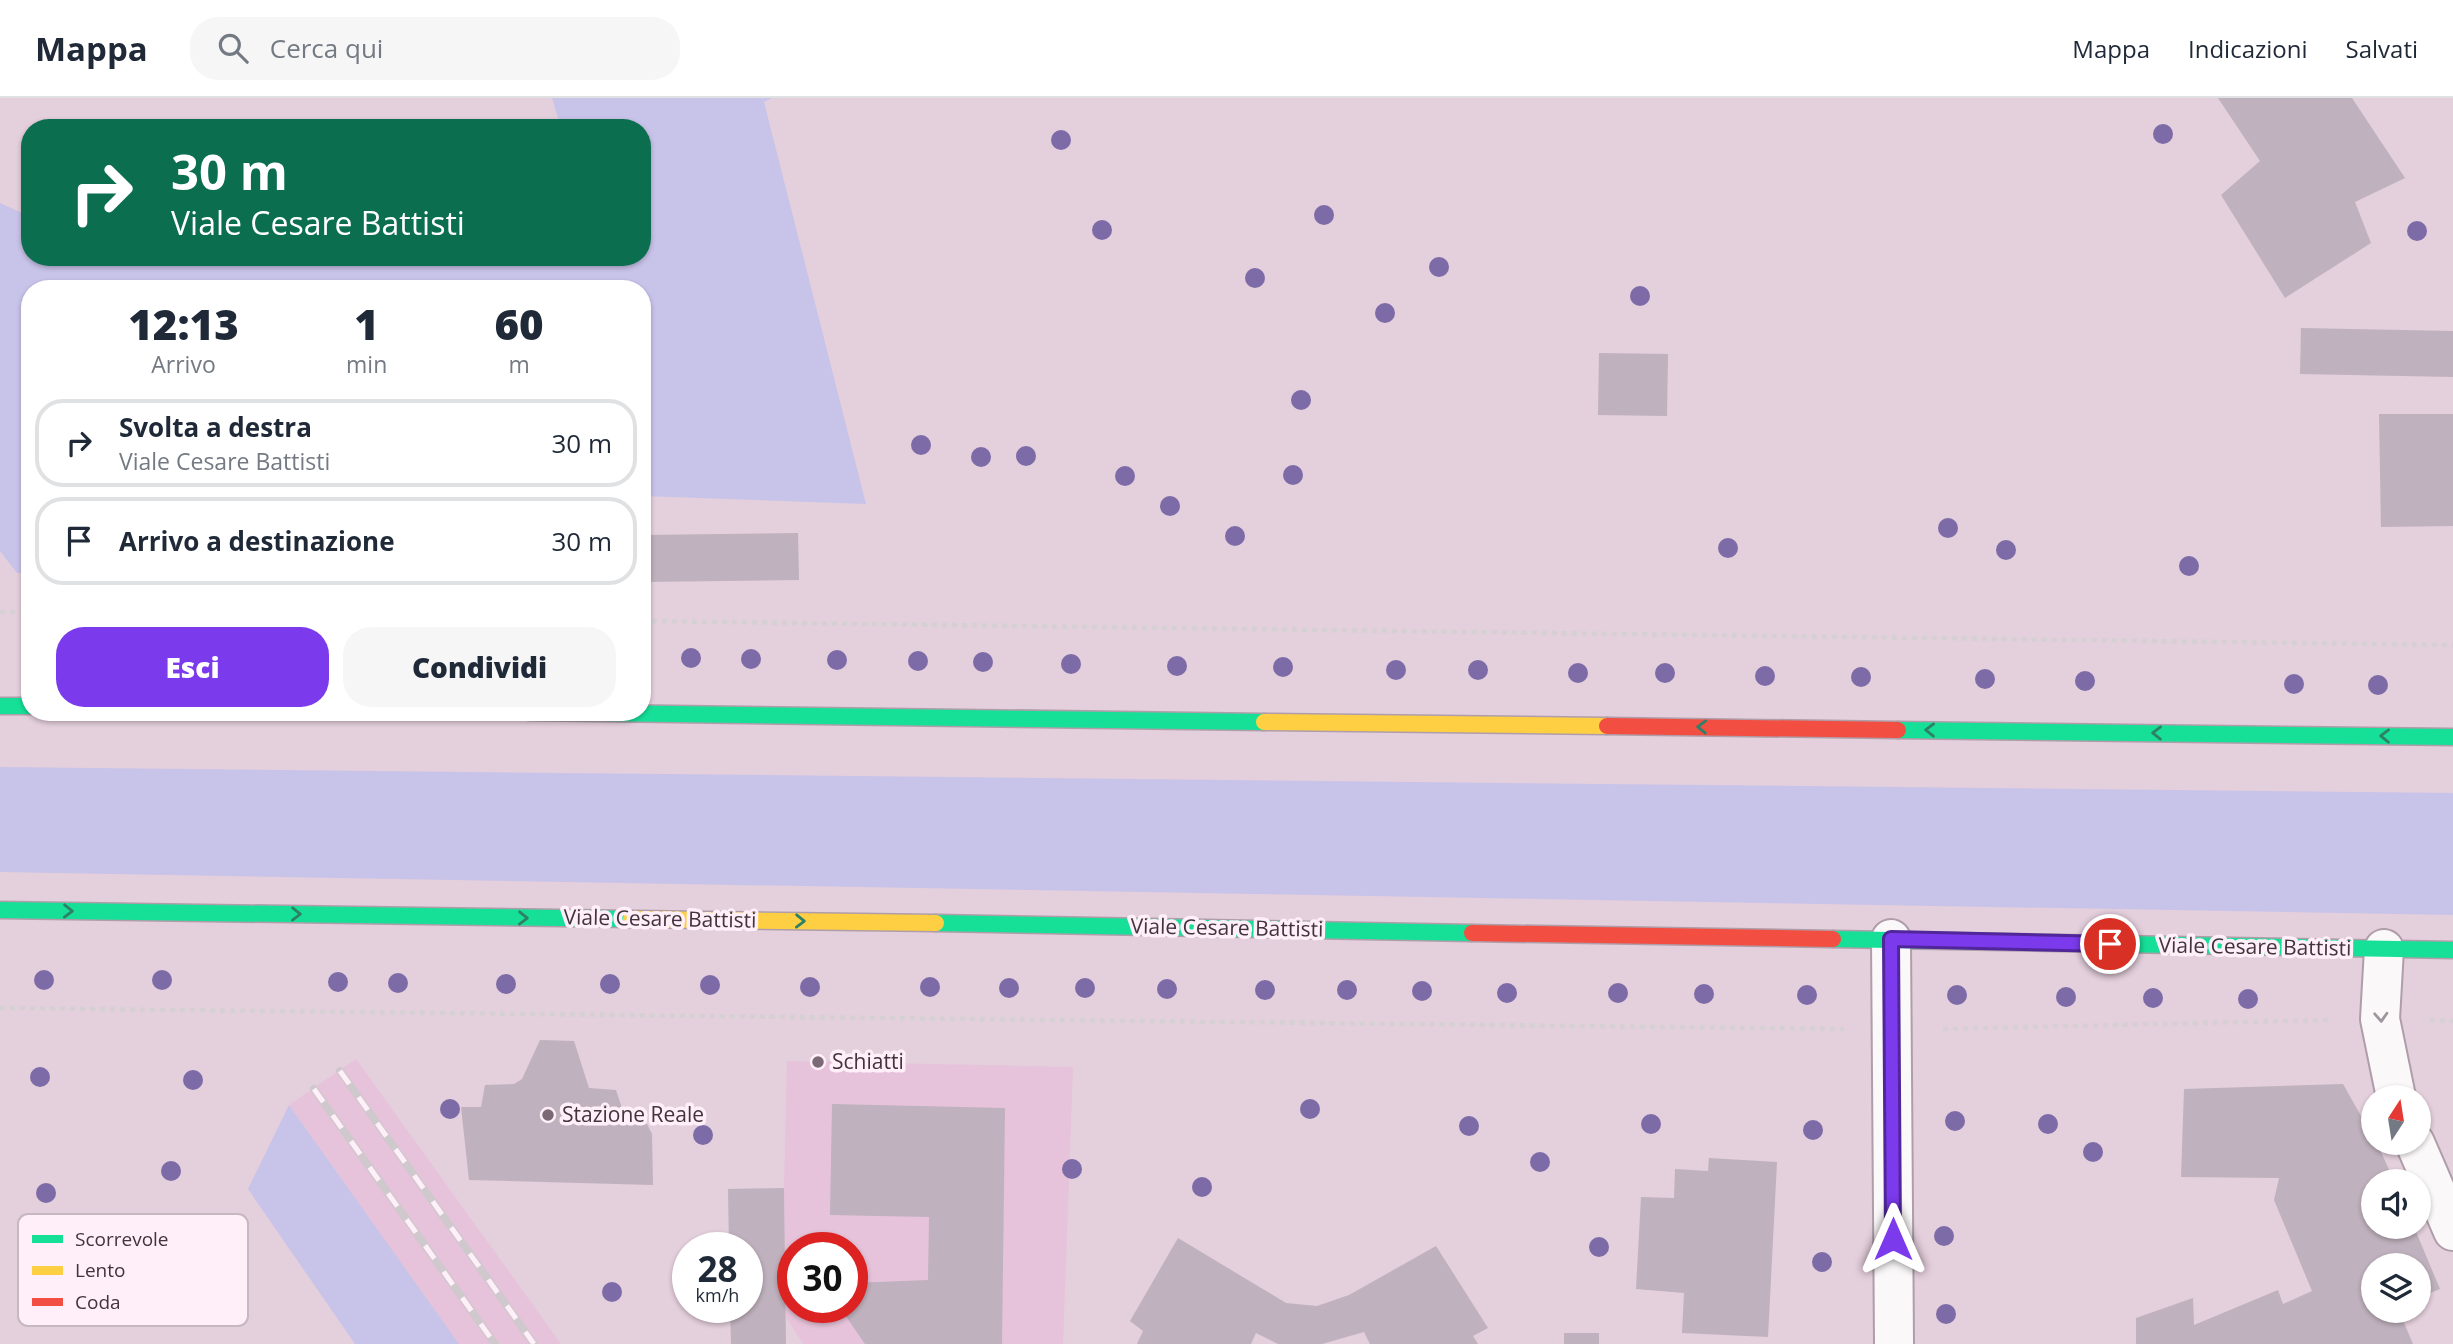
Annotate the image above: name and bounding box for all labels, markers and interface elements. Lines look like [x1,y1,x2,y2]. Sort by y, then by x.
search box [190,17,680,80]
text: Mappa [35,26,148,71]
icon: search [214,29,252,67]
text: Cerca qui [270,30,383,66]
text: Mappa [2072,32,2150,65]
text: Indicazioni [2188,32,2308,65]
text: Salvati [2346,32,2418,65]
text: 30 m [171,138,288,204]
icon: right [56,147,147,238]
text: Viale Cesare Battisti [171,201,465,244]
text: 12:13 [128,295,239,352]
text: 1 [354,295,379,352]
text: 60 [495,295,544,352]
text: Arrivo [151,348,216,380]
text: min [346,348,387,380]
text: m [508,348,530,380]
text: Svolta a destra [119,409,312,445]
icon: right [60,424,98,462]
text: 30 m [551,425,612,461]
text: Viale Cesare Battisti [119,445,330,477]
icon: arrive [60,522,98,560]
text: Arrivo a destinazione [119,523,395,559]
text: 30 m [551,523,612,559]
button: Esci [56,627,329,707]
button: Condividi [343,627,616,707]
one-way arrow [1697,719,1707,735]
one-way arrow [1924,722,1935,738]
one-way arrow [2152,725,2162,741]
one-way arrow [2379,728,2390,744]
street label: Viale Cesare Battisti [563,902,757,934]
one-way arrow [63,903,74,919]
one-way arrow [290,907,301,922]
one-way arrow [518,910,529,925]
street label: Viale Cesare Battisti [1130,911,1324,943]
one-way arrow [794,914,805,929]
pin [2080,914,2140,974]
icon: arrive [2091,925,2129,963]
street label: Viale Cesare Battisti [2158,930,2352,962]
one-way arrow [2374,1012,2389,1023]
place label: Schiatti [832,1047,904,1075]
marker: Schiatti [810,1054,826,1070]
north arrow [2361,1085,2431,1155]
map controls [2361,1085,2431,1323]
place label: Stazione Reale [562,1100,704,1128]
marker: Stazione Reale [540,1107,556,1123]
button: sound [2361,1169,2431,1239]
position arrow [1856,1202,1930,1276]
legend [18,1214,248,1326]
text: Scorrevole [75,1226,169,1252]
speed limit sign: 30 [777,1232,868,1323]
text: 28 [697,1245,738,1292]
button: layers [2361,1253,2431,1323]
text: Lento [75,1257,125,1283]
text: km/h [696,1283,739,1307]
text: Coda [75,1289,121,1315]

